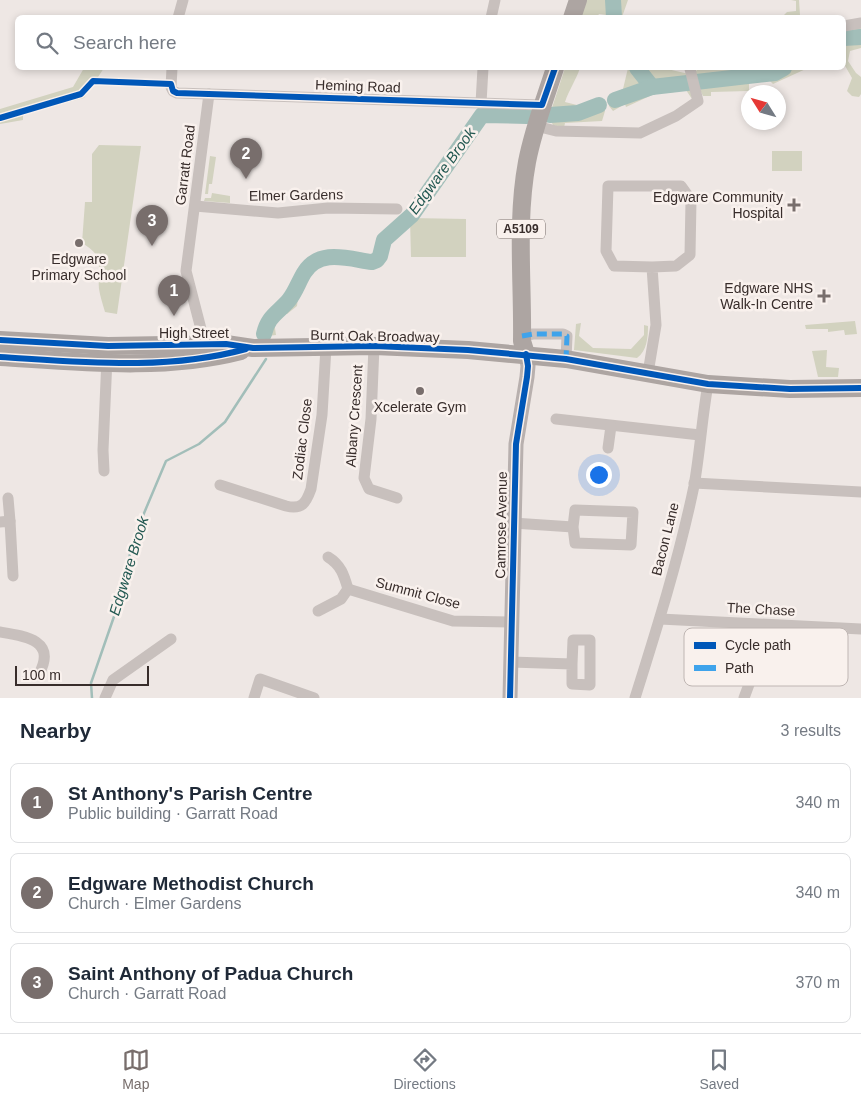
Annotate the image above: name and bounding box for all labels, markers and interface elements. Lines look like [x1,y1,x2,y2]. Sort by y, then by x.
search box [15,15,846,70]
icon: search [33,29,61,57]
text: Search here [73,32,177,53]
street label: Heming Road [315,77,401,95]
north arrow [741,85,786,130]
water label: Edgware Brook [405,123,479,217]
street label: Garratt Road [172,124,198,206]
pin: 2 [230,138,262,179]
street label: Elmer Gardens [249,186,343,204]
place label: Edgware Community Hospital [653,189,783,221]
marker: Edgware Community Hospital [787,198,801,212]
pin: 3 [136,205,168,246]
road number: A5109 [497,220,545,238]
marker: Edgware Primary School [73,237,85,249]
place label: Edgware Primary School [32,251,126,283]
pin: 1 [158,275,190,316]
place label: Edgware NHS Walk-In Centre [720,280,813,312]
marker: Edgware NHS Walk-In Centre [817,289,831,303]
street label: High Street [159,325,229,341]
street label: Burnt Oak Broadway [310,327,440,345]
street label: Albany Crescent [342,364,366,468]
marker: Xcelerate Gym [414,385,426,397]
street label: Zodiac Close [289,397,315,481]
place label: Xcelerate Gym [374,399,466,415]
your location [586,462,612,488]
street label: Camrose Avenue [492,471,510,579]
street label: Bacon Lane [648,501,682,577]
water label: Edgware Brook [105,513,152,617]
street label: Summit Close [374,574,462,612]
street label: The Chase [726,599,796,619]
legend [684,628,848,686]
text: Cycle path [725,637,791,653]
text: Path [725,660,754,676]
scale bar [15,663,149,686]
text: 100 m [22,667,61,683]
text: Nearby [20,719,91,742]
text: 3 results [781,722,841,739]
text: St Anthony's Parish Centre [68,783,313,804]
text: 1 [33,794,41,811]
text: 340 m [796,794,840,811]
text: Public building · Garratt Road [68,805,278,822]
text: Edgware Methodist Church [68,873,314,894]
text: 2 [33,884,41,901]
text: 340 m [796,884,840,901]
text: Church · Elmer Gardens [68,895,241,912]
text: Saint Anthony of Padua Church [68,963,353,984]
text: 3 [33,974,41,991]
text: 370 m [796,974,840,991]
text: Church · Garratt Road [68,985,226,1002]
tab: Map [122,1046,150,1092]
tab: Directions [394,1046,456,1092]
tab: Saved [699,1046,739,1092]

